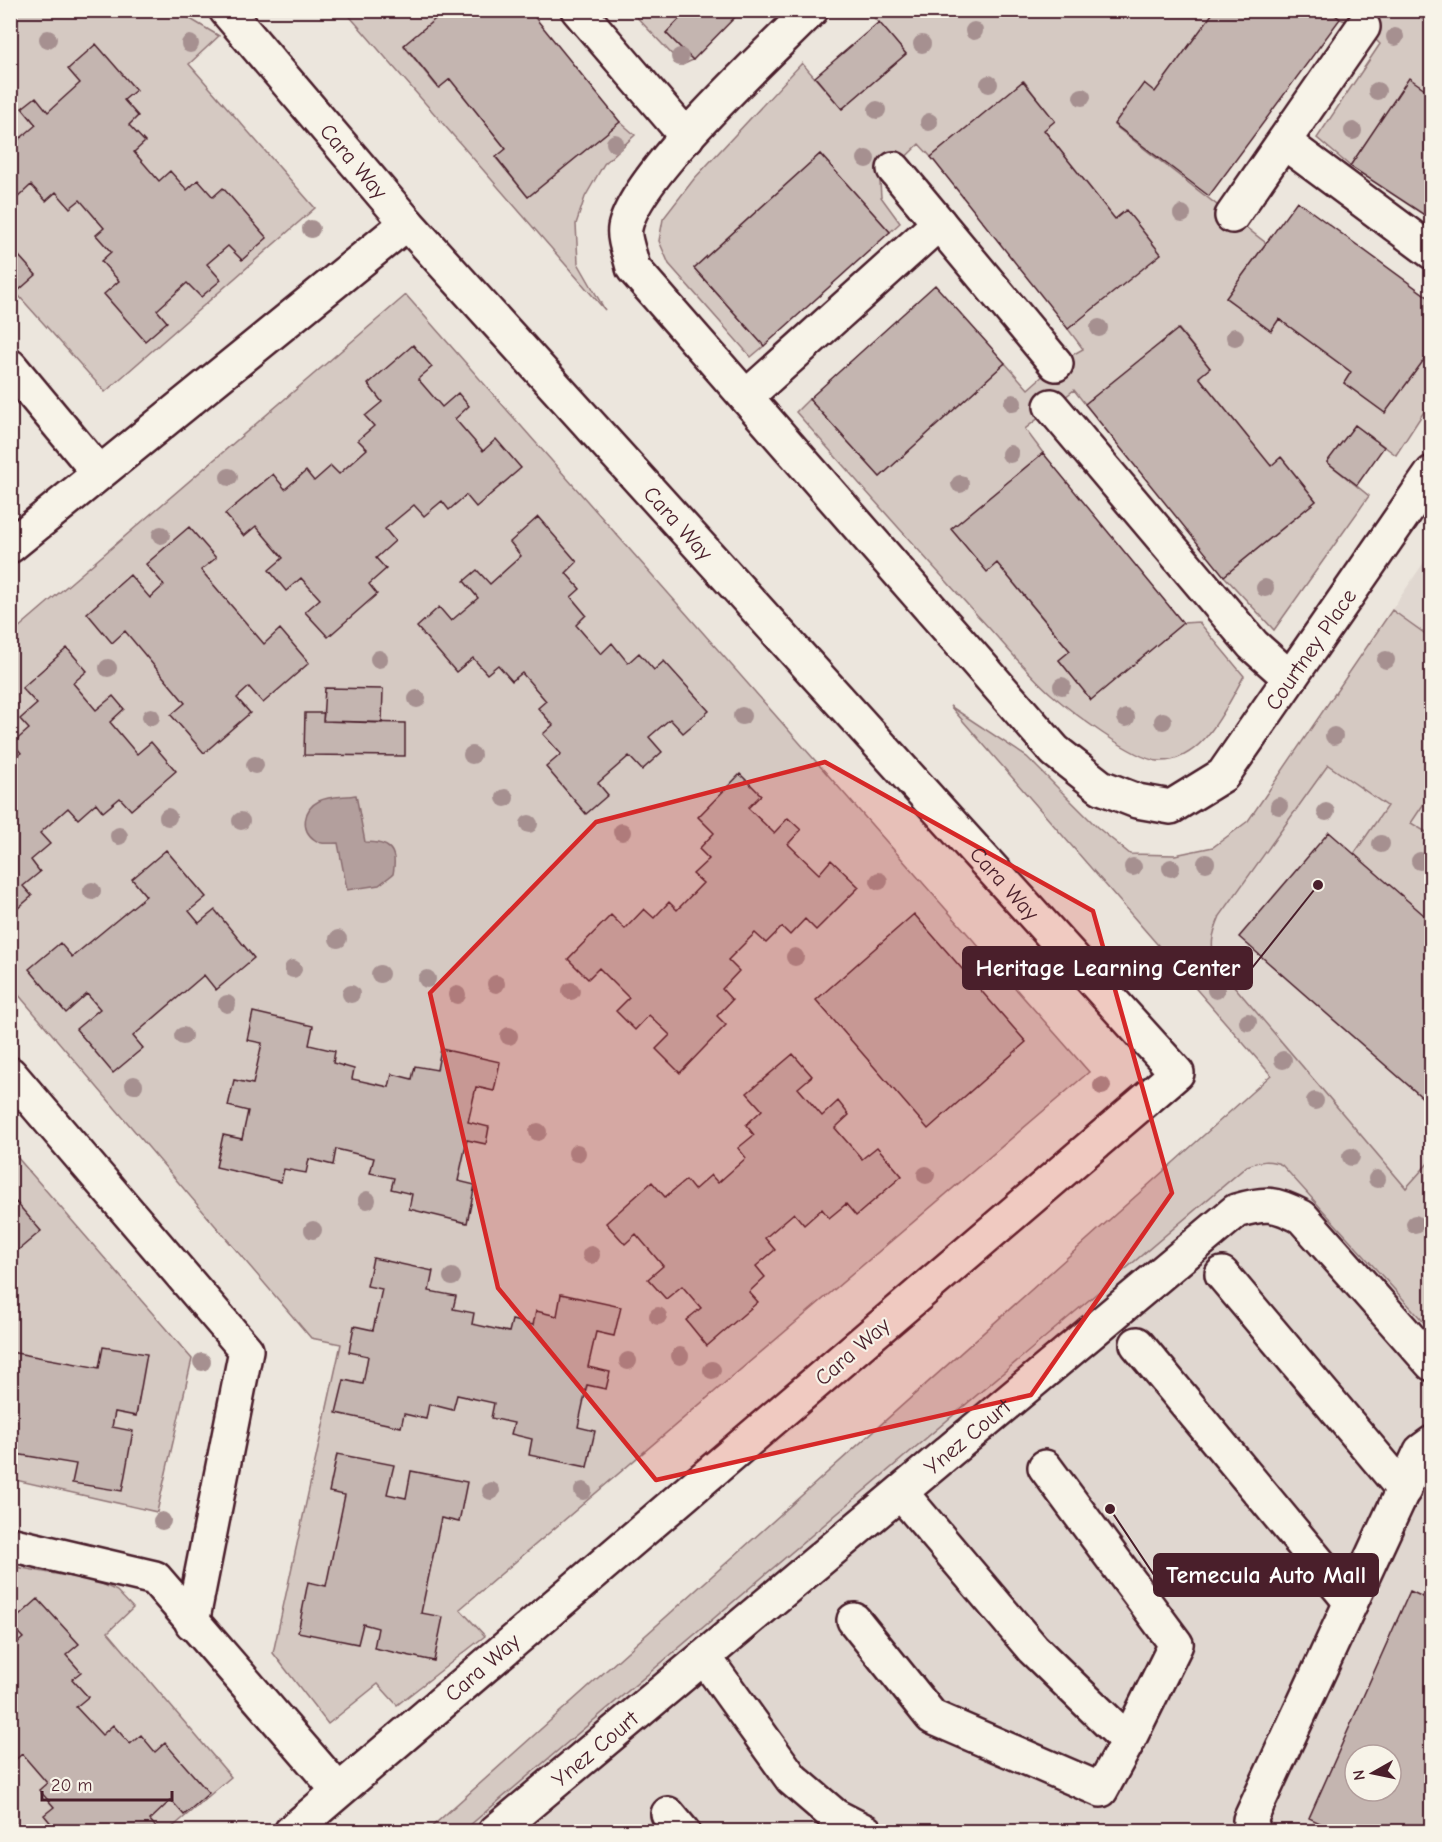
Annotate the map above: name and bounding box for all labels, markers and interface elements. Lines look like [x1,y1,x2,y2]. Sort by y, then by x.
street label: Cara Way [314,119,393,205]
street label: Cara Way [638,481,718,566]
street label: Courtney Place [1260,584,1362,715]
street label: Cara Way [964,841,1044,926]
callout: Heritage Learning Center [963,947,1252,989]
text: Heritage Learning Center [976,954,1241,982]
street label: Cara Way [810,1312,896,1391]
street label: Ynez Court [919,1393,1017,1481]
callout: Temecula Auto Mall [1154,1554,1378,1596]
text: Temecula Auto Mall [1166,1561,1366,1589]
street label: Cara Way [440,1628,526,1707]
street label: Ynez Court [547,1705,644,1793]
north arrow [1343,1743,1403,1803]
scale bar [42,1764,172,1802]
text: N [1349,1769,1369,1782]
text: 20 m [51,1775,92,1796]

